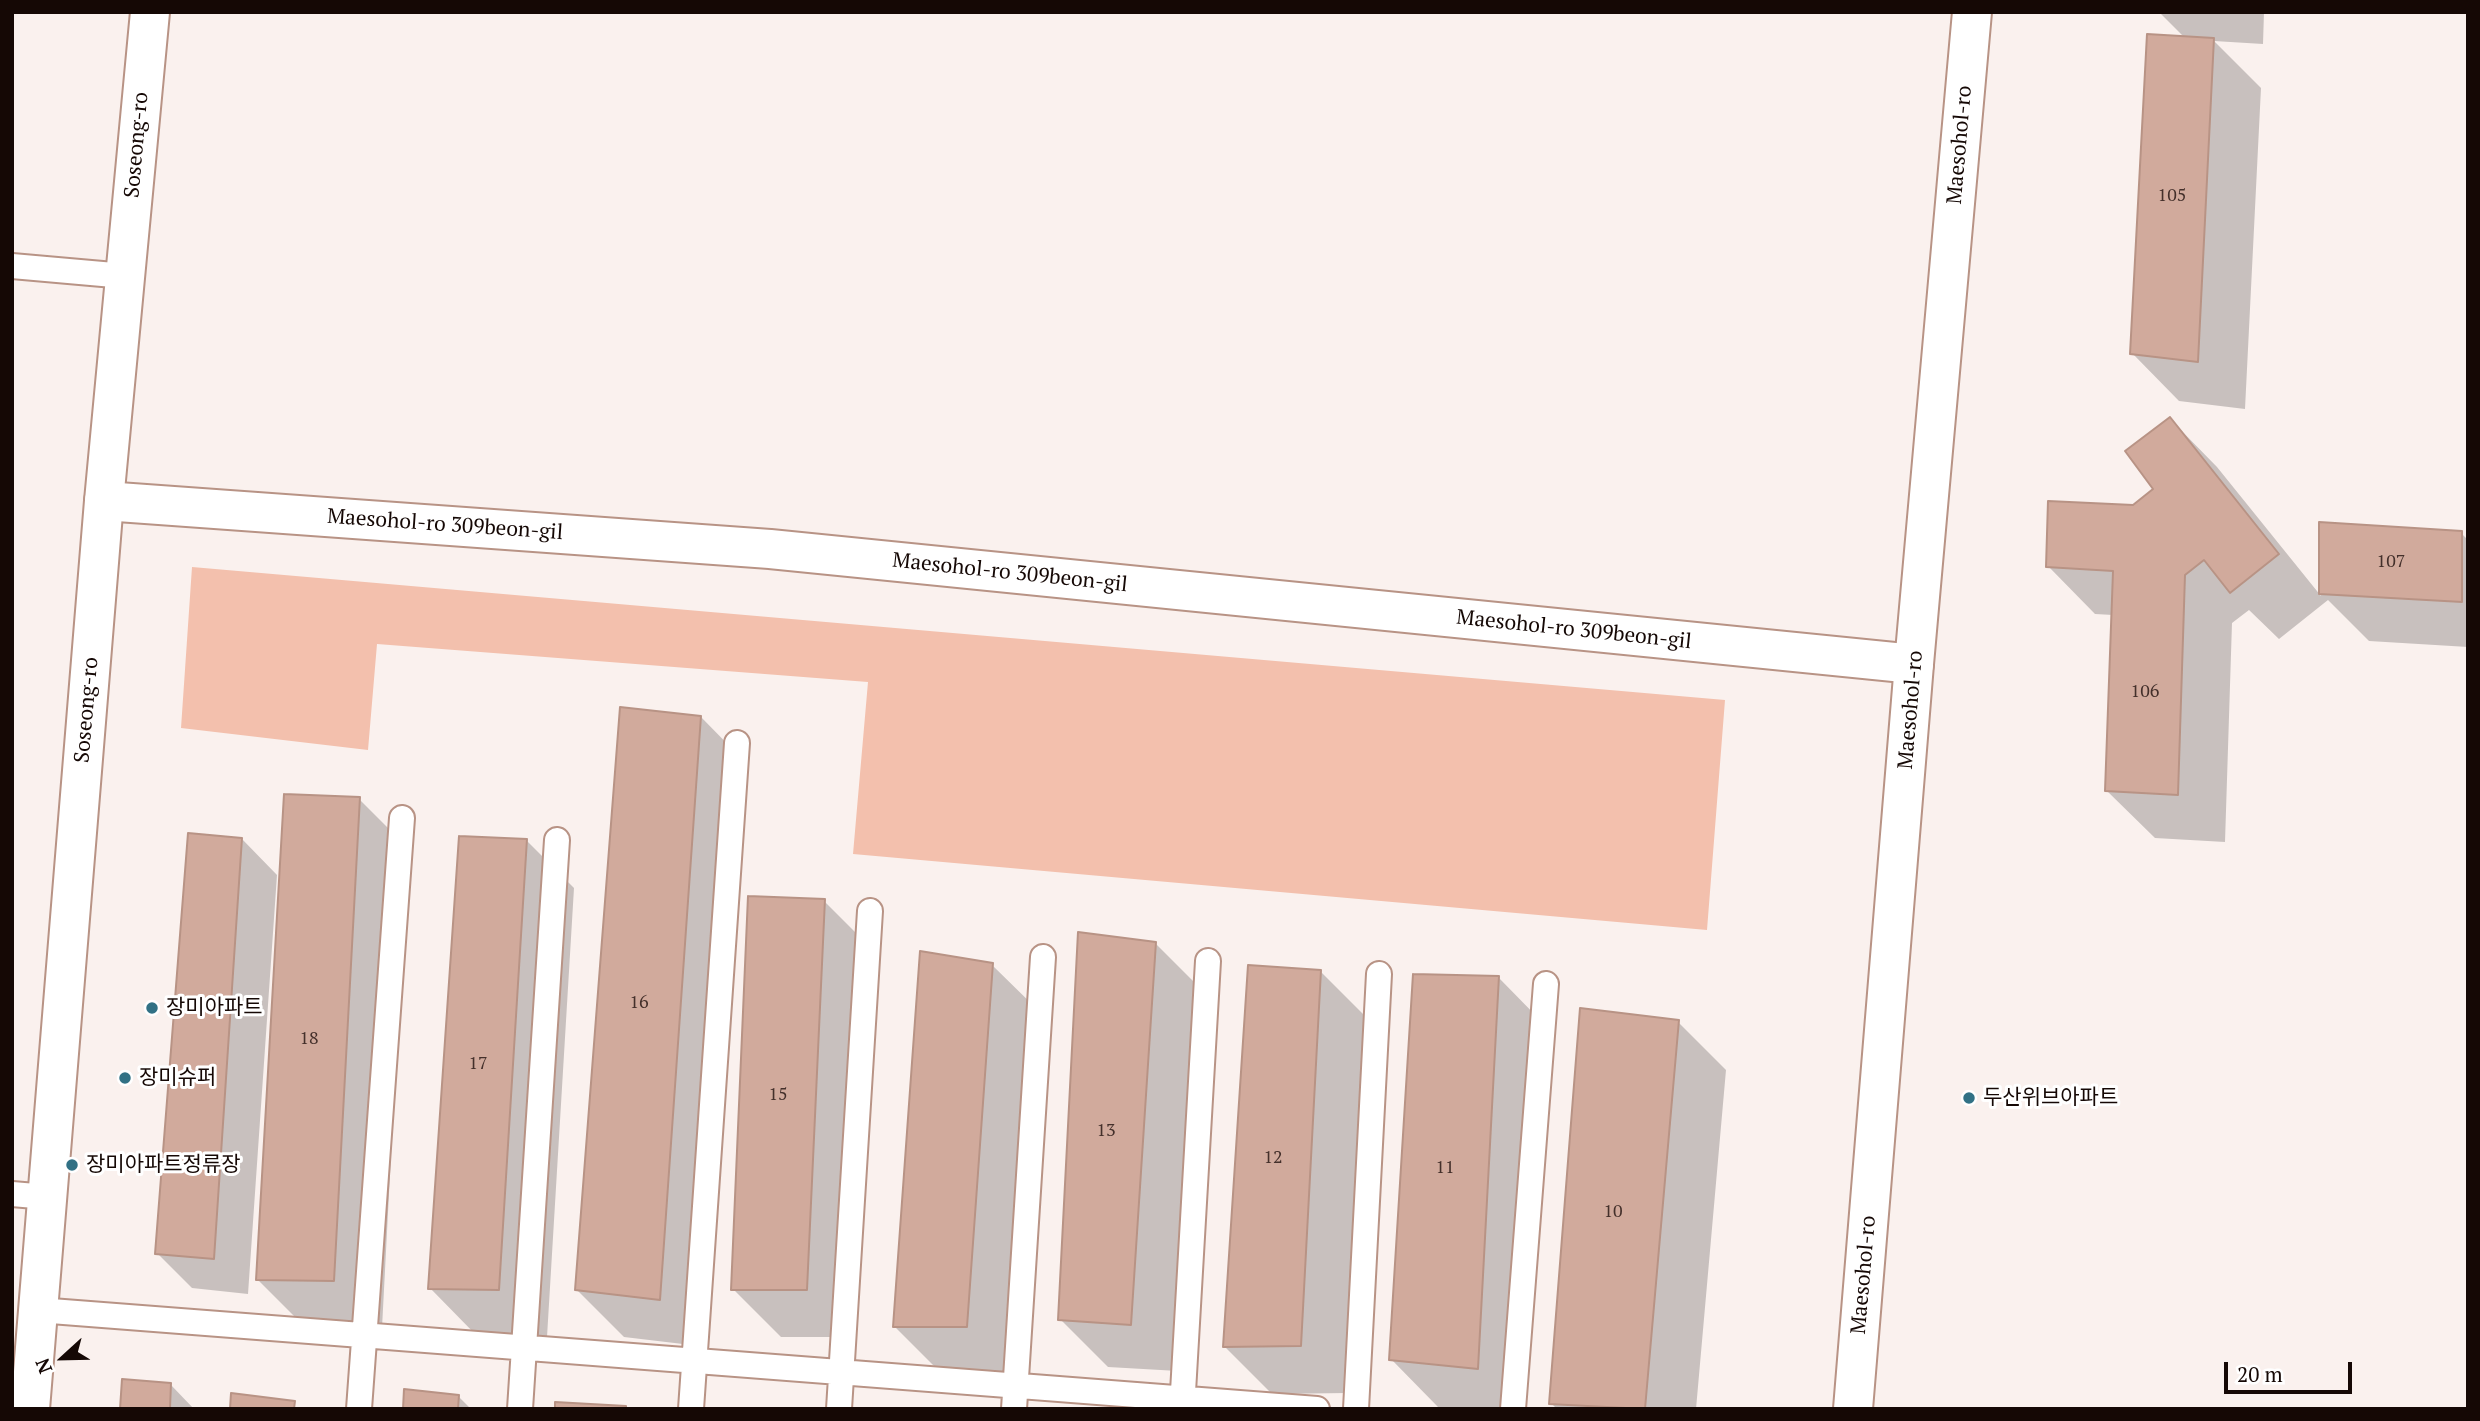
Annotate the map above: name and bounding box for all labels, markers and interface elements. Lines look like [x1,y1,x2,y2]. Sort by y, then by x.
street label: Maesohol-ro [1942,85,1978,205]
street label: Soseong-ro [120,91,154,199]
house number: 105 [2158,185,2186,207]
street label: Maesohol-ro 309beon-gil [326,504,564,546]
street label: Maesohol-ro 309beon-gil [891,548,1129,598]
house number: 107 [2377,551,2405,573]
street label: Maesohol-ro 309beon-gil [1455,605,1693,655]
street label: Maesohol-ro [1893,650,1929,770]
street label: Soseong-ro [70,656,104,764]
house number: 106 [2131,681,2159,703]
house number: 16 [629,992,649,1014]
place label: 장미아파트 [166,995,263,1021]
marker: 장미아파트 [144,1000,160,1016]
house number: 18 [299,1028,319,1050]
house number: 17 [468,1053,488,1075]
place label: 장미슈퍼 [139,1065,216,1091]
marker: 장미슈퍼 [117,1070,133,1086]
house number: 15 [768,1084,788,1106]
place label: 두산위브아파트 [1983,1085,2118,1111]
marker: 두산위브아파트 [1961,1090,1977,1106]
house number: 13 [1096,1120,1116,1142]
house number: 12 [1263,1147,1283,1169]
place label: 장미아파트정류장 [86,1152,241,1178]
marker: 장미아파트정류장 [64,1157,80,1173]
house number: 11 [1435,1157,1455,1179]
house number: 10 [1603,1201,1623,1223]
street label: Maesohol-ro [1846,1215,1882,1335]
north arrow [28,1323,98,1393]
scale bar [2228,1348,2356,1392]
text: N [29,1355,57,1377]
text: 20 m [2237,1360,2283,1388]

